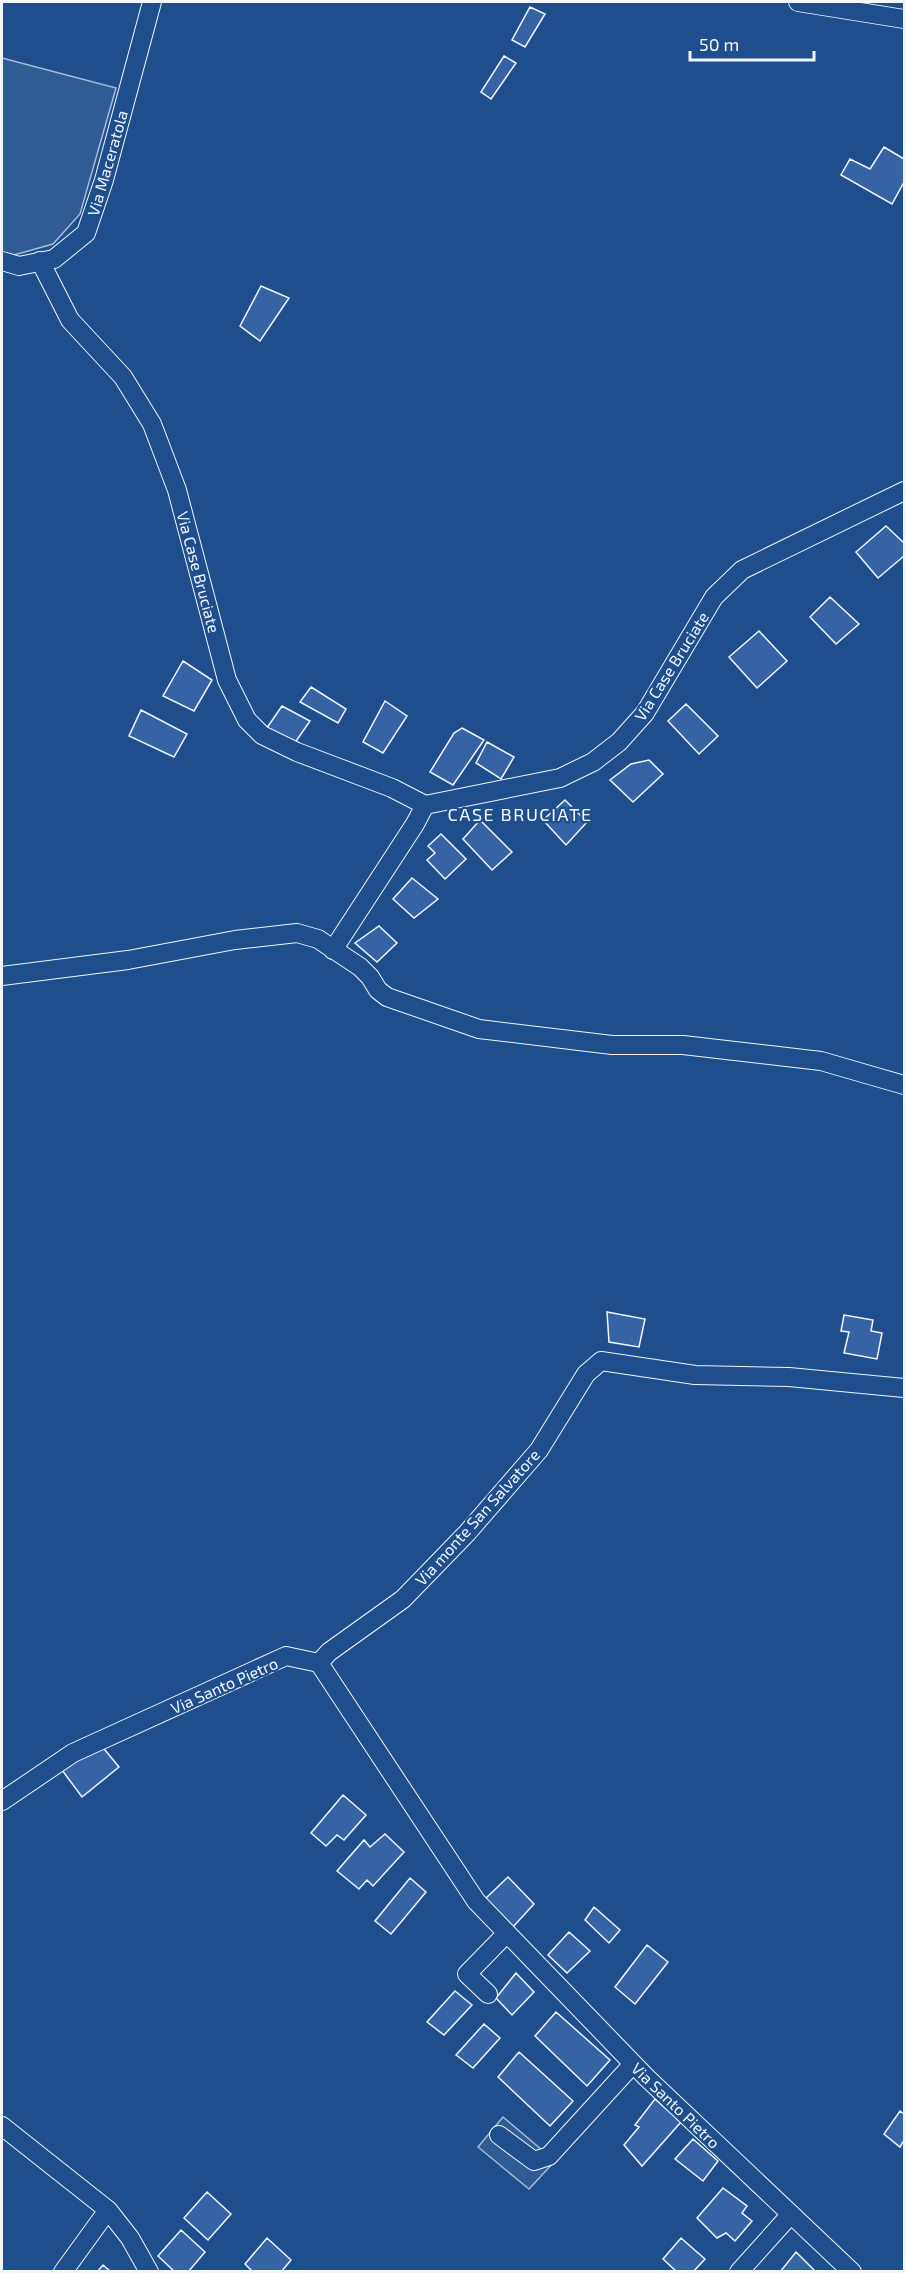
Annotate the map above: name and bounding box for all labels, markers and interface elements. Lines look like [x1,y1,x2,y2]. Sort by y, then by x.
scale bar [690,24,814,62]
text: 50 m [699,33,739,55]
street label: Via Maceratola [83,108,131,218]
street label: Via Case Bruciate [174,509,224,635]
street label: Via Case Bruciate [630,608,712,724]
district label: CASE BRUCIATE [447,803,593,825]
street label: Via monte San Salvatore [411,1445,543,1589]
street label: Via Santo Pietro [167,1653,281,1717]
street label: Via Santo Pietro [628,2058,724,2152]

